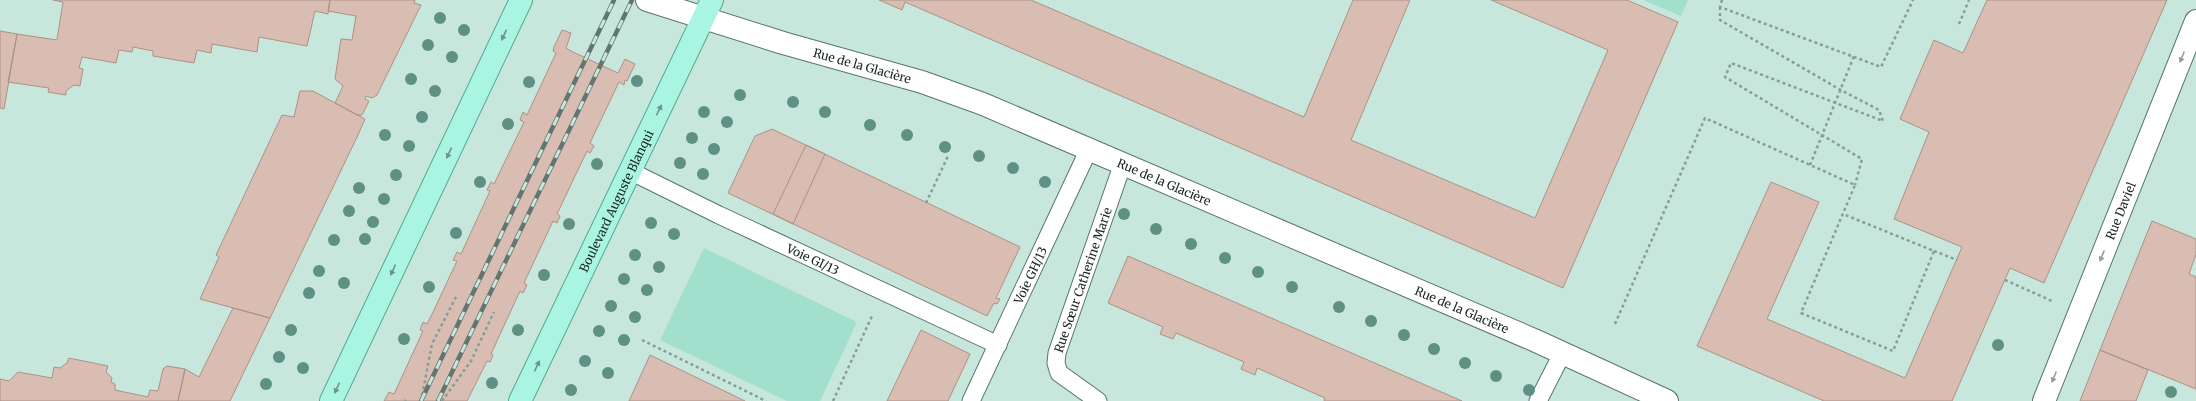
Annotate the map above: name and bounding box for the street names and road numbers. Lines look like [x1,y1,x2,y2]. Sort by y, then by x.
street label: Rue de la Glacière [812,44,913,86]
street label: Boulevard Auguste Blanqui [575,127,656,274]
street label: Rue de la Glacière [1115,155,1213,208]
street label: Rue Daviel [2102,179,2139,242]
street label: Rue Sœur Catherine Marie [1050,205,1115,354]
street label: Voie GI/13 [783,240,842,278]
street label: Voie GH/13 [1010,244,1050,307]
street label: Rue de la Glacière [1413,282,1511,336]

